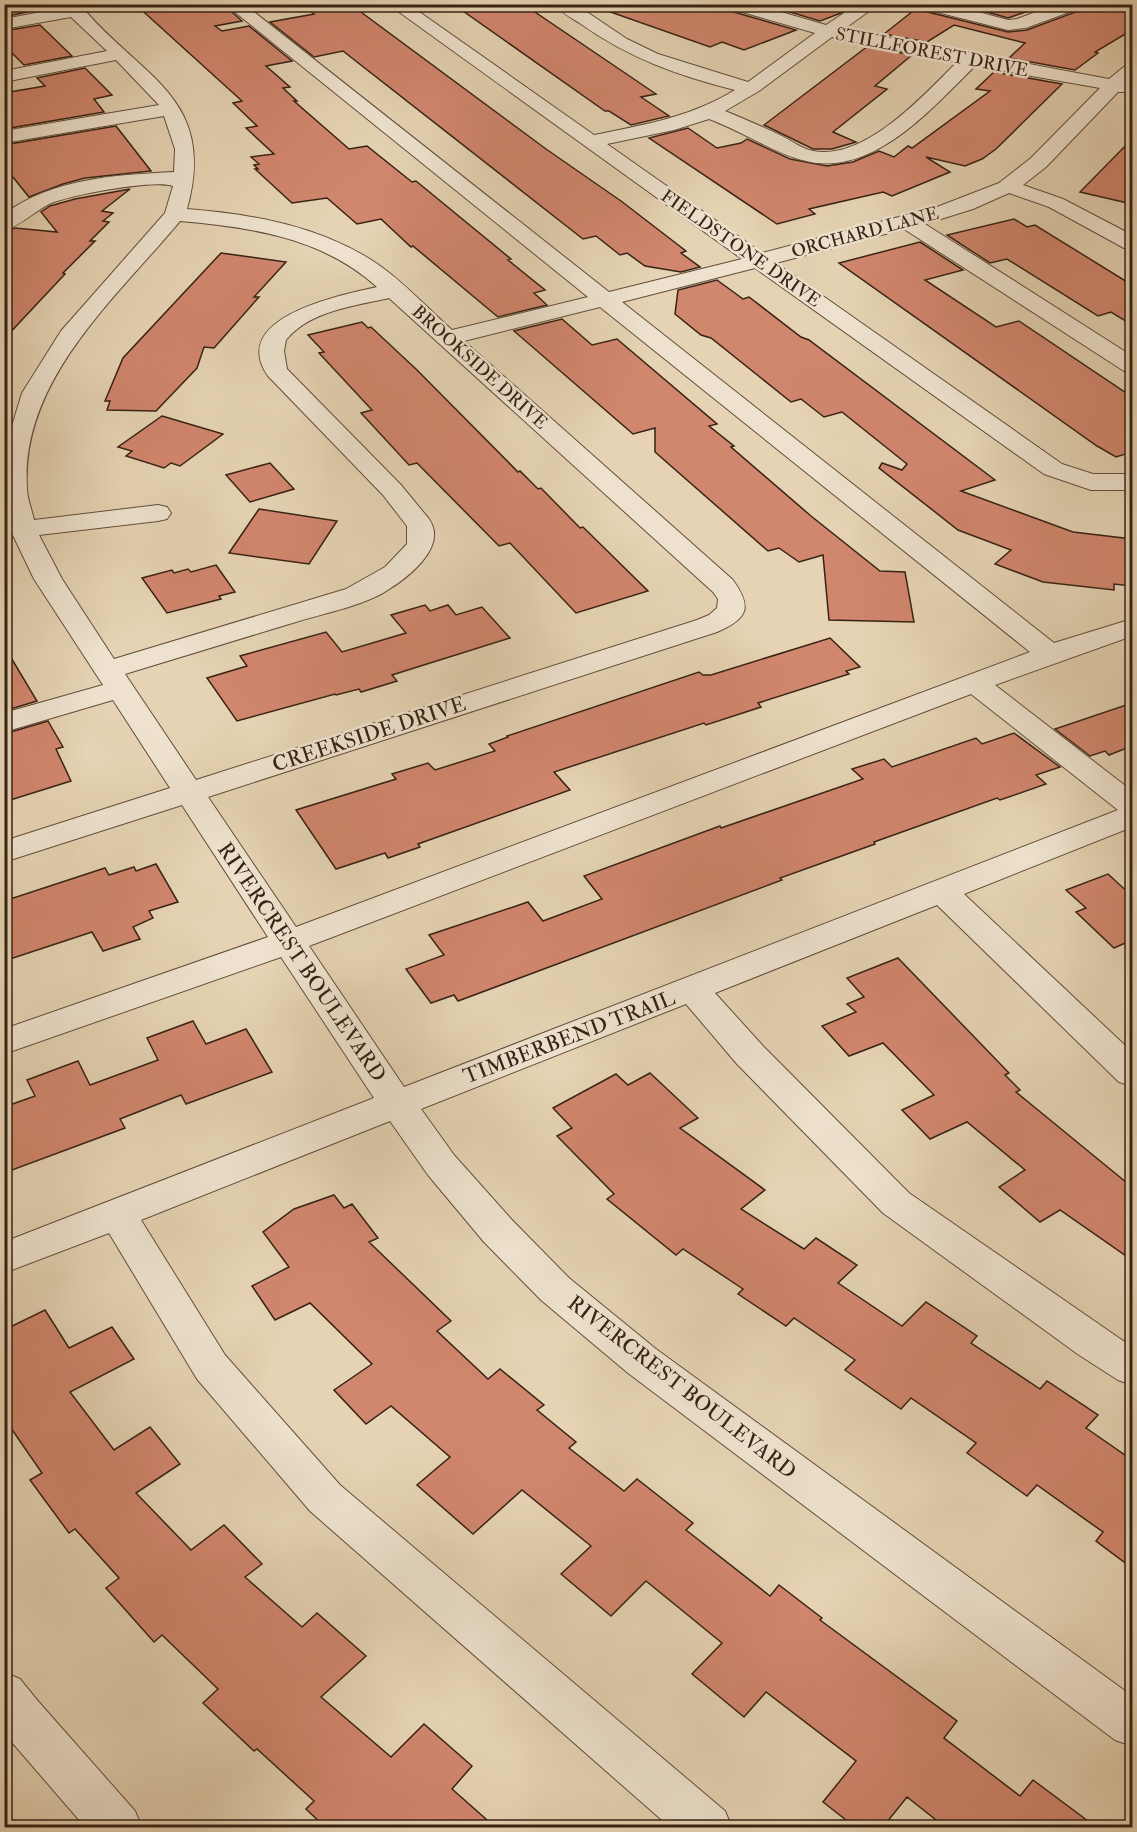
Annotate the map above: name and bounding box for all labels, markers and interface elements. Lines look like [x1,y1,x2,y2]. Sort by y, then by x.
street label: STILLFOREST DRIVE [834,23,1030,82]
street label: FIELDSTONE DRIVE [656,184,825,312]
street label: ORCHARD LANE [789,202,941,263]
street label: BROOKSIDE DRIVE [407,300,552,434]
street label: CREEKSIDE DRIVE [269,690,469,779]
street label: RIVERCREST BOULEVARD [211,837,392,1087]
street label: TIMBERBEND TRAIL [459,985,679,1090]
street label: RIVERCREST BOULEVARD [562,1290,802,1485]

